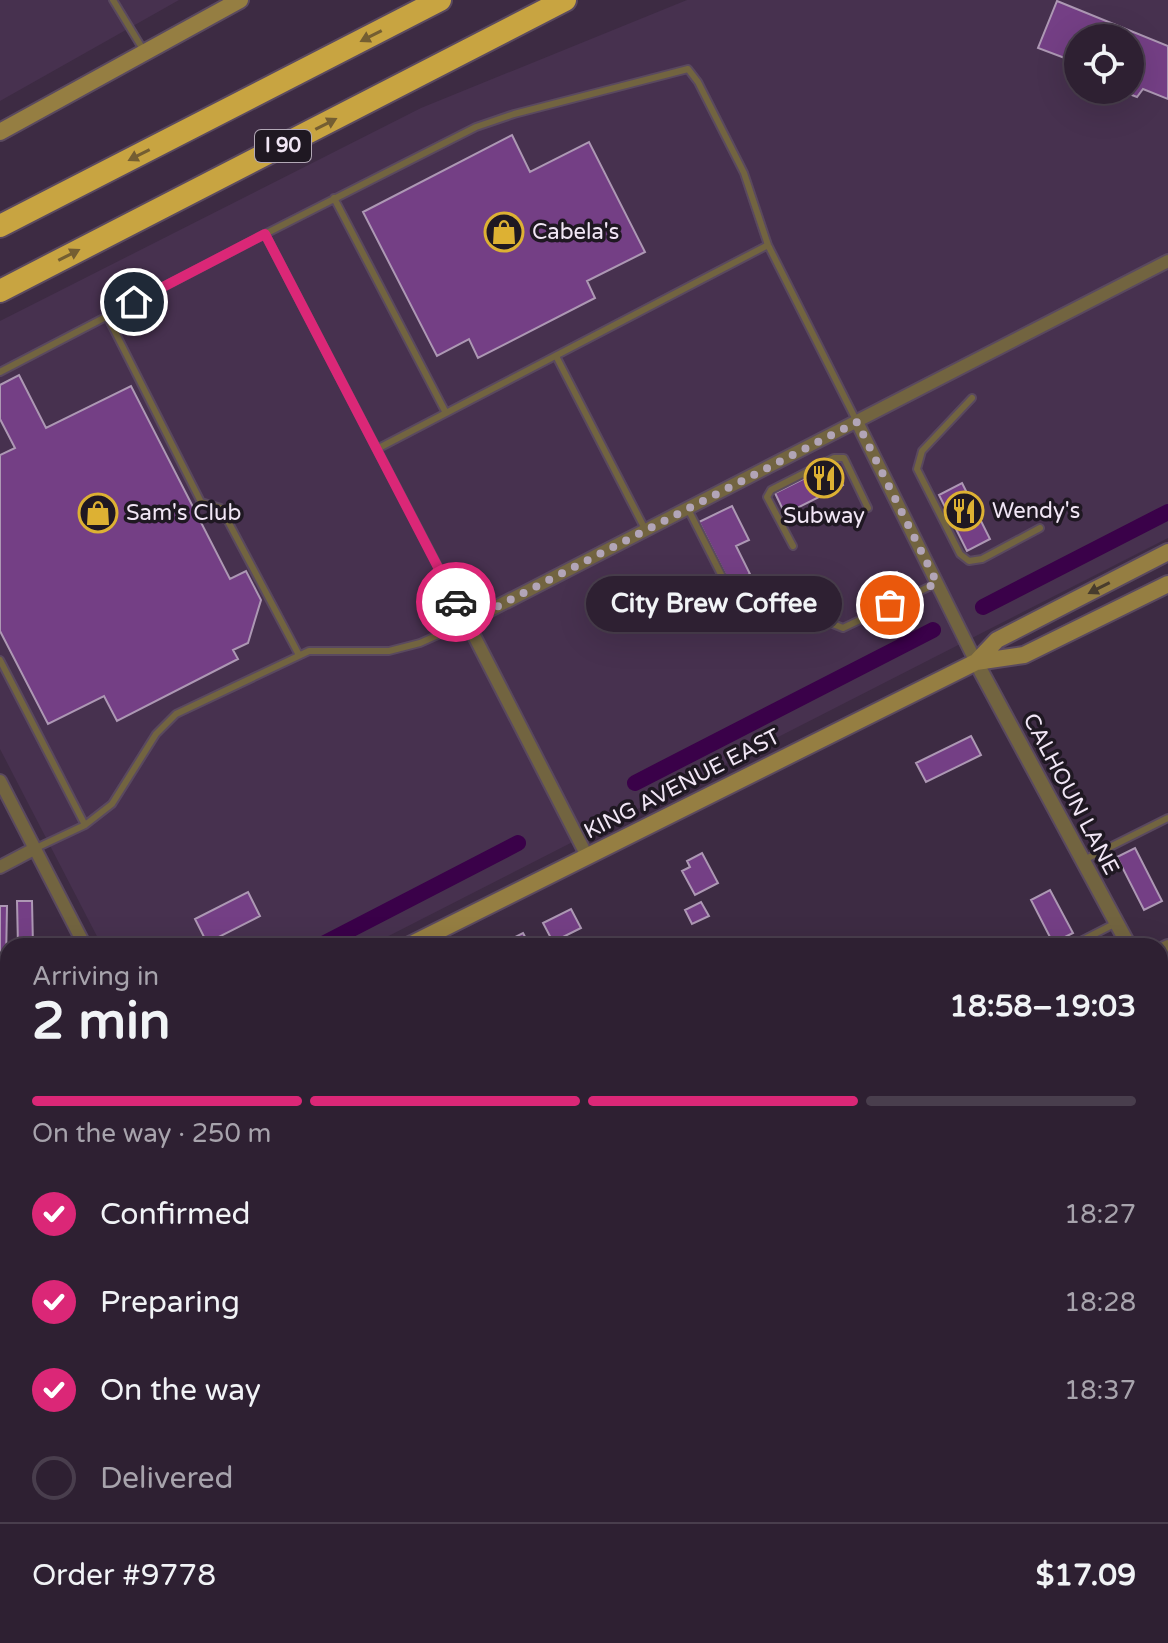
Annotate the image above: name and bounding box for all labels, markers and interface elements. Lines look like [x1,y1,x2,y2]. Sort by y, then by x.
map controls [1064,24,1144,104]
button: locate [1064,24,1144,104]
one-way arrow [359,29,382,42]
one-way arrow [314,117,337,130]
road number: I 90 [255,130,311,162]
one-way arrow [128,148,151,161]
shop icon: Cabela's [483,211,525,253]
place label: Cabela's [532,219,619,245]
one-way arrow [58,248,81,262]
pin [100,268,168,336]
icon: home [112,280,156,324]
restaurant icon: Subway [803,457,845,499]
restaurant icon: Wendy's [943,490,985,532]
shop icon: Sam's Club [77,492,119,534]
place label: Wendy's [992,498,1080,524]
place label: Sam's Club [126,500,241,526]
place label: Subway [783,503,865,529]
courier [416,562,496,642]
pin [856,571,924,639]
callout: City Brew Coffee [586,577,842,633]
icon: car [434,580,478,624]
one-way arrow [1087,581,1110,595]
icon: bag [868,583,912,627]
text: City Brew Coffee [611,588,817,619]
street label: CALHOUN LANE [1017,709,1125,879]
street label: KING AVENUE EAST [580,723,785,845]
text: Arriving in [32,961,159,992]
text: 18:58–19:03 [949,988,1136,1025]
text: 2 min [32,990,171,1053]
text: On the way · 250 m [32,1118,271,1149]
icon: check [32,1192,76,1236]
text: Confirmed [100,1196,251,1233]
text: 18:27 [1064,1199,1136,1230]
icon: check [32,1280,76,1324]
text: Preparing [100,1284,240,1321]
text: 18:28 [1064,1287,1136,1318]
icon: check [32,1368,76,1412]
text: On the way [100,1372,261,1409]
text: 18:37 [1064,1375,1136,1406]
text: Delivered [100,1460,234,1497]
text: Order #9778 [32,1557,216,1594]
text: $17.09 [1036,1557,1136,1594]

